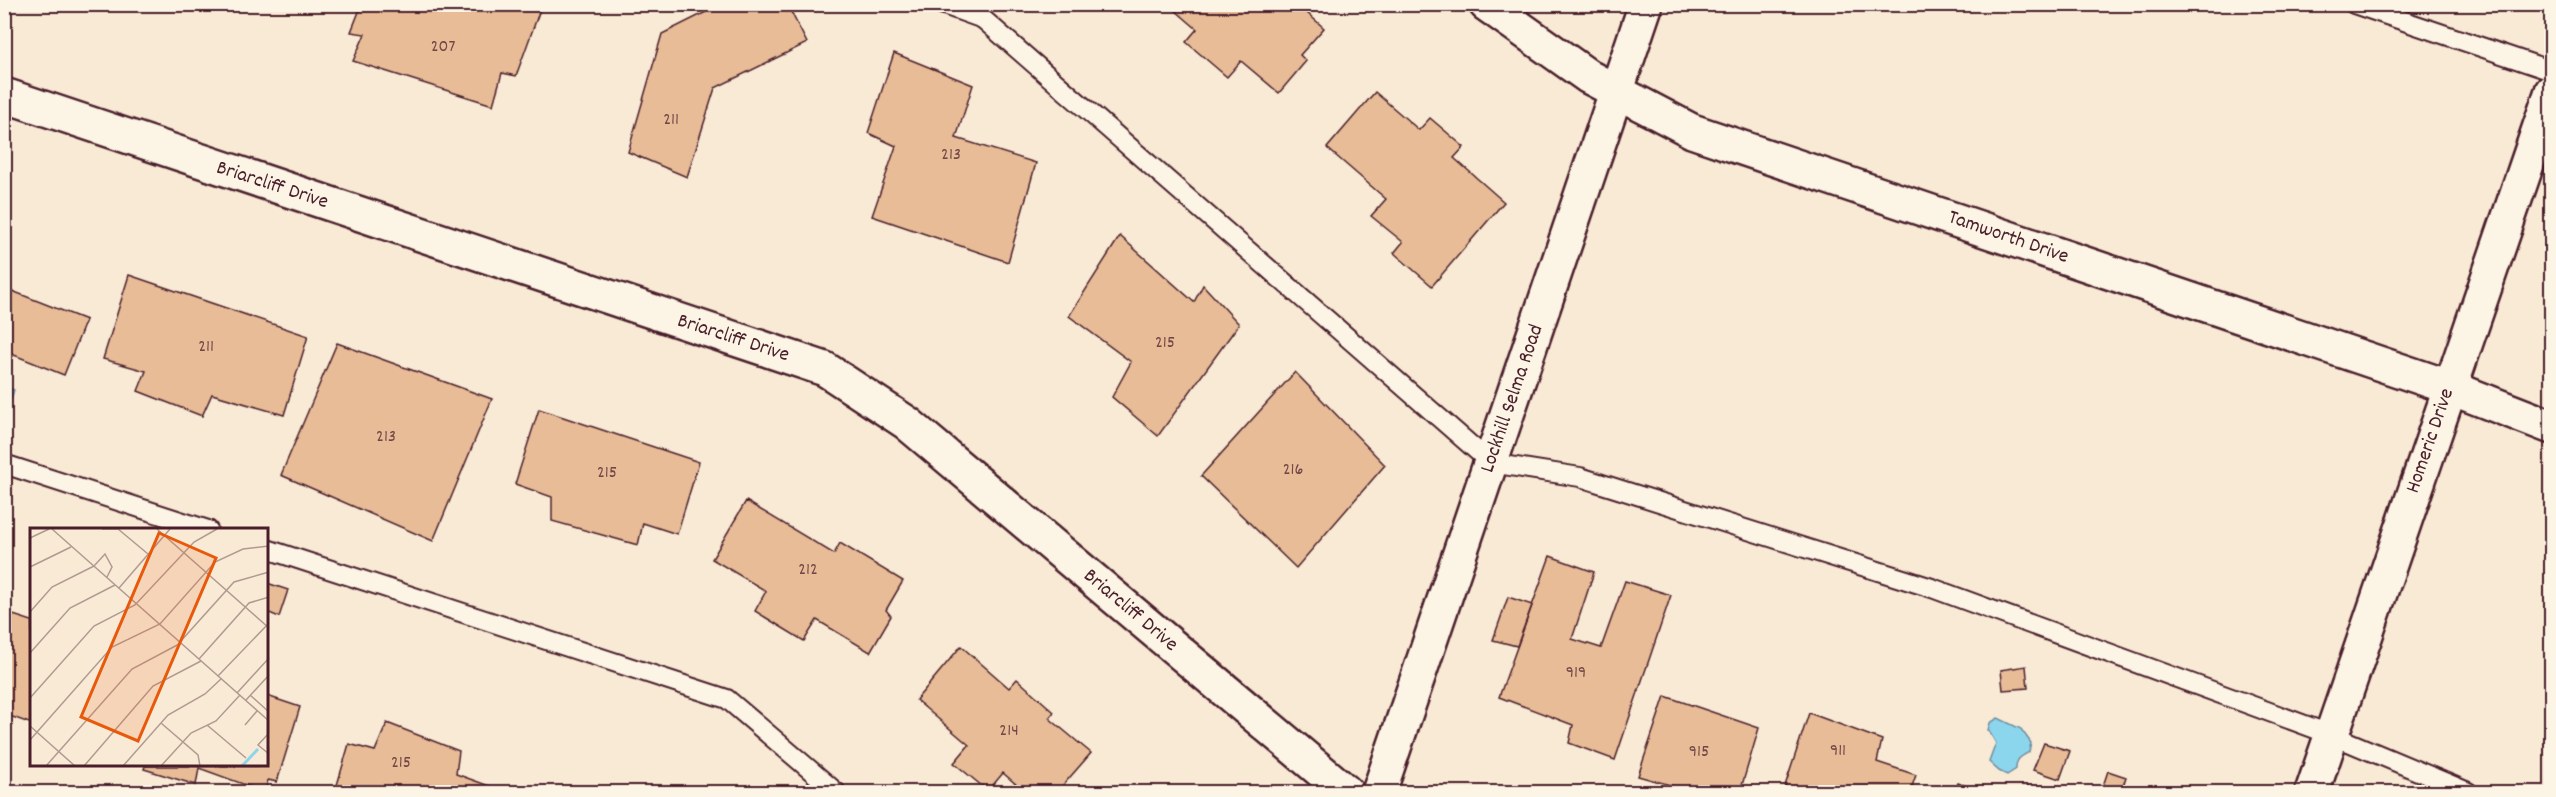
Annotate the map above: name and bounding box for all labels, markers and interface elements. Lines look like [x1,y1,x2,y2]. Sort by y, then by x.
house number: 207 [431,35,455,60]
house number: 211 [663,108,679,133]
house number: 213 [941,143,961,168]
street label: Briarcliff Drive [212,154,332,218]
street label: Tamworth Drive [1944,203,2072,273]
street label: Briarcliff Drive [673,307,793,371]
street label: Lockhill Selma Road [1474,321,1552,477]
house number: 215 [1155,331,1175,356]
house number: 211 [198,335,214,360]
street label: Homeric Drive [2399,385,2463,497]
house number: 213 [376,425,396,450]
house number: 216 [1283,458,1303,483]
house number: 215 [597,461,617,486]
inset map [30,528,268,767]
house number: 212 [798,558,818,583]
street label: Briarcliff Drive [1076,562,1184,660]
house number: 919 [1566,661,1586,686]
house number: 214 [999,719,1019,744]
house number: 911 [1830,739,1846,764]
house number: 915 [1689,740,1709,765]
house number: 215 [391,751,411,776]

